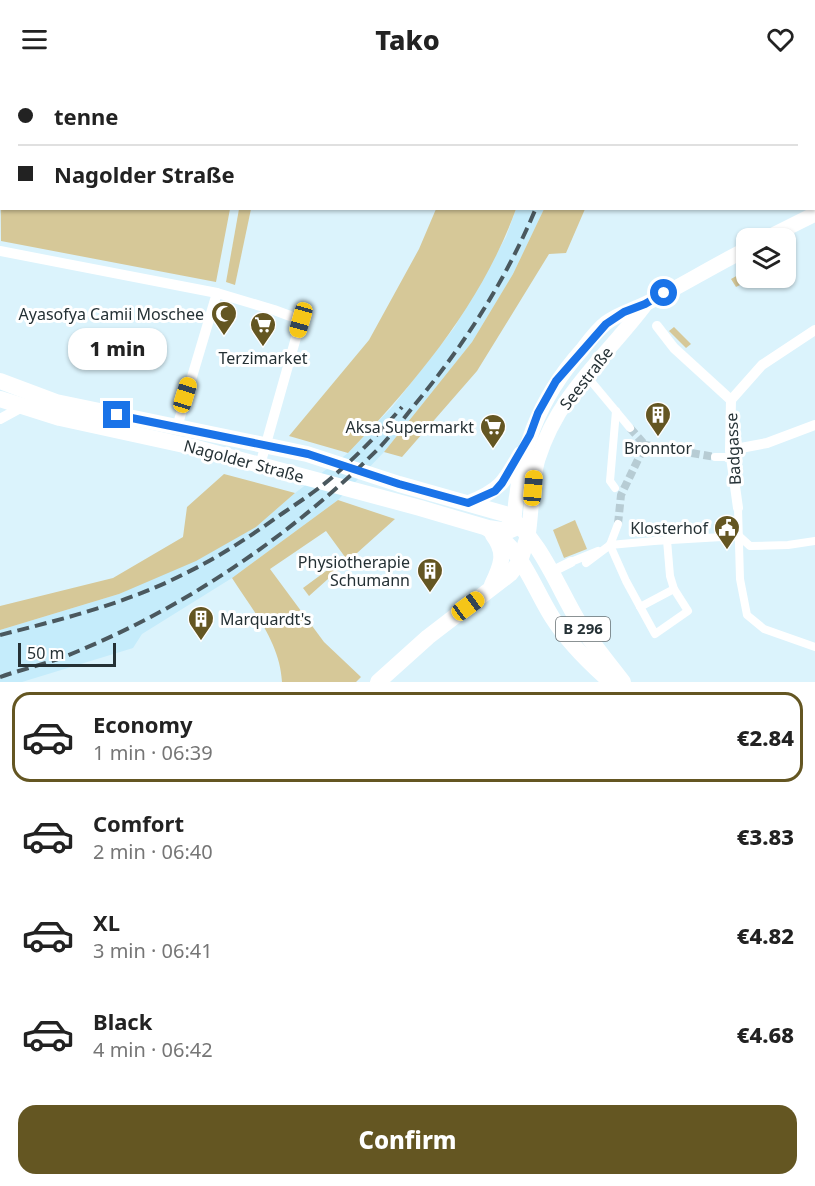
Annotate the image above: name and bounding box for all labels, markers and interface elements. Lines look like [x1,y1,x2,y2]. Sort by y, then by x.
text: Tako [375,21,440,58]
icon: menu [18,23,51,56]
icon: heart [764,23,797,56]
text: tenne [54,101,118,131]
text: Nagolder Straße [54,159,235,189]
map controls [736,228,796,288]
button: layers [736,228,796,288]
route start [650,279,677,306]
mosque icon: Ayasofya Camii Moschee [209,299,239,337]
car [287,300,315,340]
place label: Ayasofya Camii Moschee [19,303,204,325]
supermarket icon: Terzimarket [248,310,278,348]
callout: 1 min [68,328,166,370]
text: 1 min [90,335,145,362]
street label: Seestraße [554,342,618,414]
place label: Terzimarket [219,347,308,369]
car [171,375,199,415]
building icon: Bronntor [643,400,673,438]
route end [103,401,130,428]
supermarket icon: Aksa Supermarkt [478,412,508,450]
street label: Badgasse [720,412,746,486]
place label: Aksa Supermarkt [345,416,474,438]
street label: Nagolder Straße [182,434,306,488]
place label: Bronntor [624,437,692,459]
car [522,469,544,507]
public building icon: Klosterhof [712,513,742,551]
place label: Klosterhof [630,517,709,539]
place label: Physiotherapie Schumann [298,551,410,591]
building icon: Physiotherapie Schumann [415,556,445,594]
car [448,588,488,624]
building icon: Marquardt's [186,604,216,642]
place label: Marquardt's [220,608,312,630]
road number: B 296 [556,617,610,641]
scale bar [18,640,116,668]
text: 50 m [27,642,64,664]
text: Economy [93,709,192,739]
icon: car [21,710,75,764]
text: €2.84 [737,722,794,752]
text: 1 min · 06:39 [93,739,213,766]
text: Comfort [93,808,184,838]
icon: car [21,809,75,863]
text: €3.83 [737,821,794,851]
text: 2 min · 06:40 [93,838,213,865]
text: XL [93,907,120,937]
icon: car [21,908,75,962]
text: €4.82 [737,920,794,950]
text: 3 min · 06:41 [93,937,213,964]
text: Black [93,1006,152,1036]
icon: car [21,1007,75,1061]
text: €4.68 [737,1019,794,1049]
text: 4 min · 06:42 [93,1036,213,1063]
button: Confirm [18,1105,797,1174]

